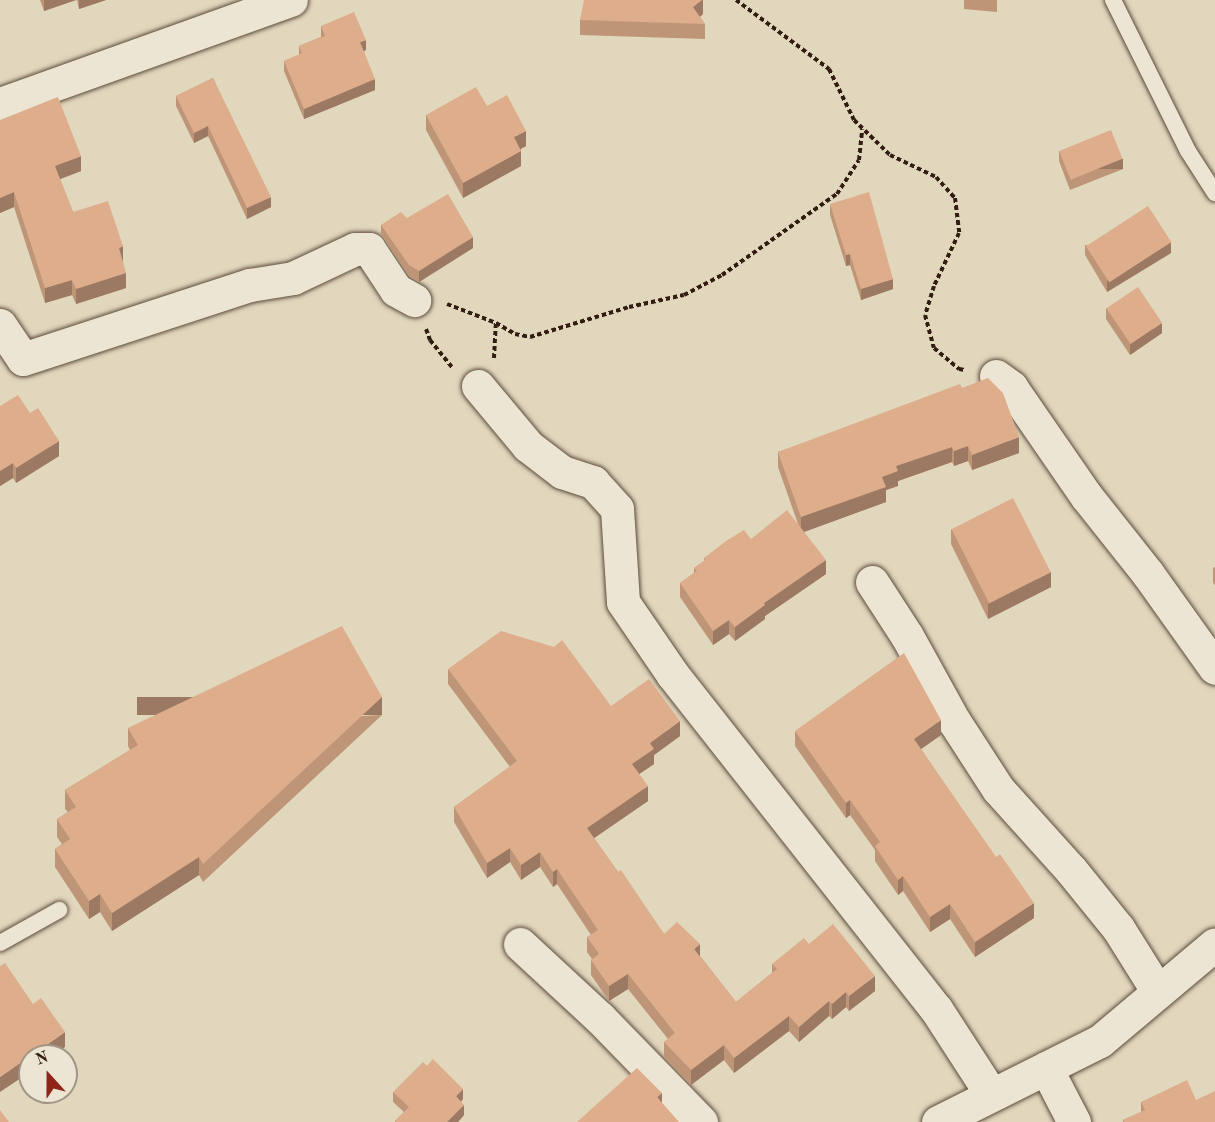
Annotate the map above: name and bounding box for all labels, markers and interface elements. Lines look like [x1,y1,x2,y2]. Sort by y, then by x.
north arrow [18,1044,78,1104]
text: N [34,1049,51,1069]

